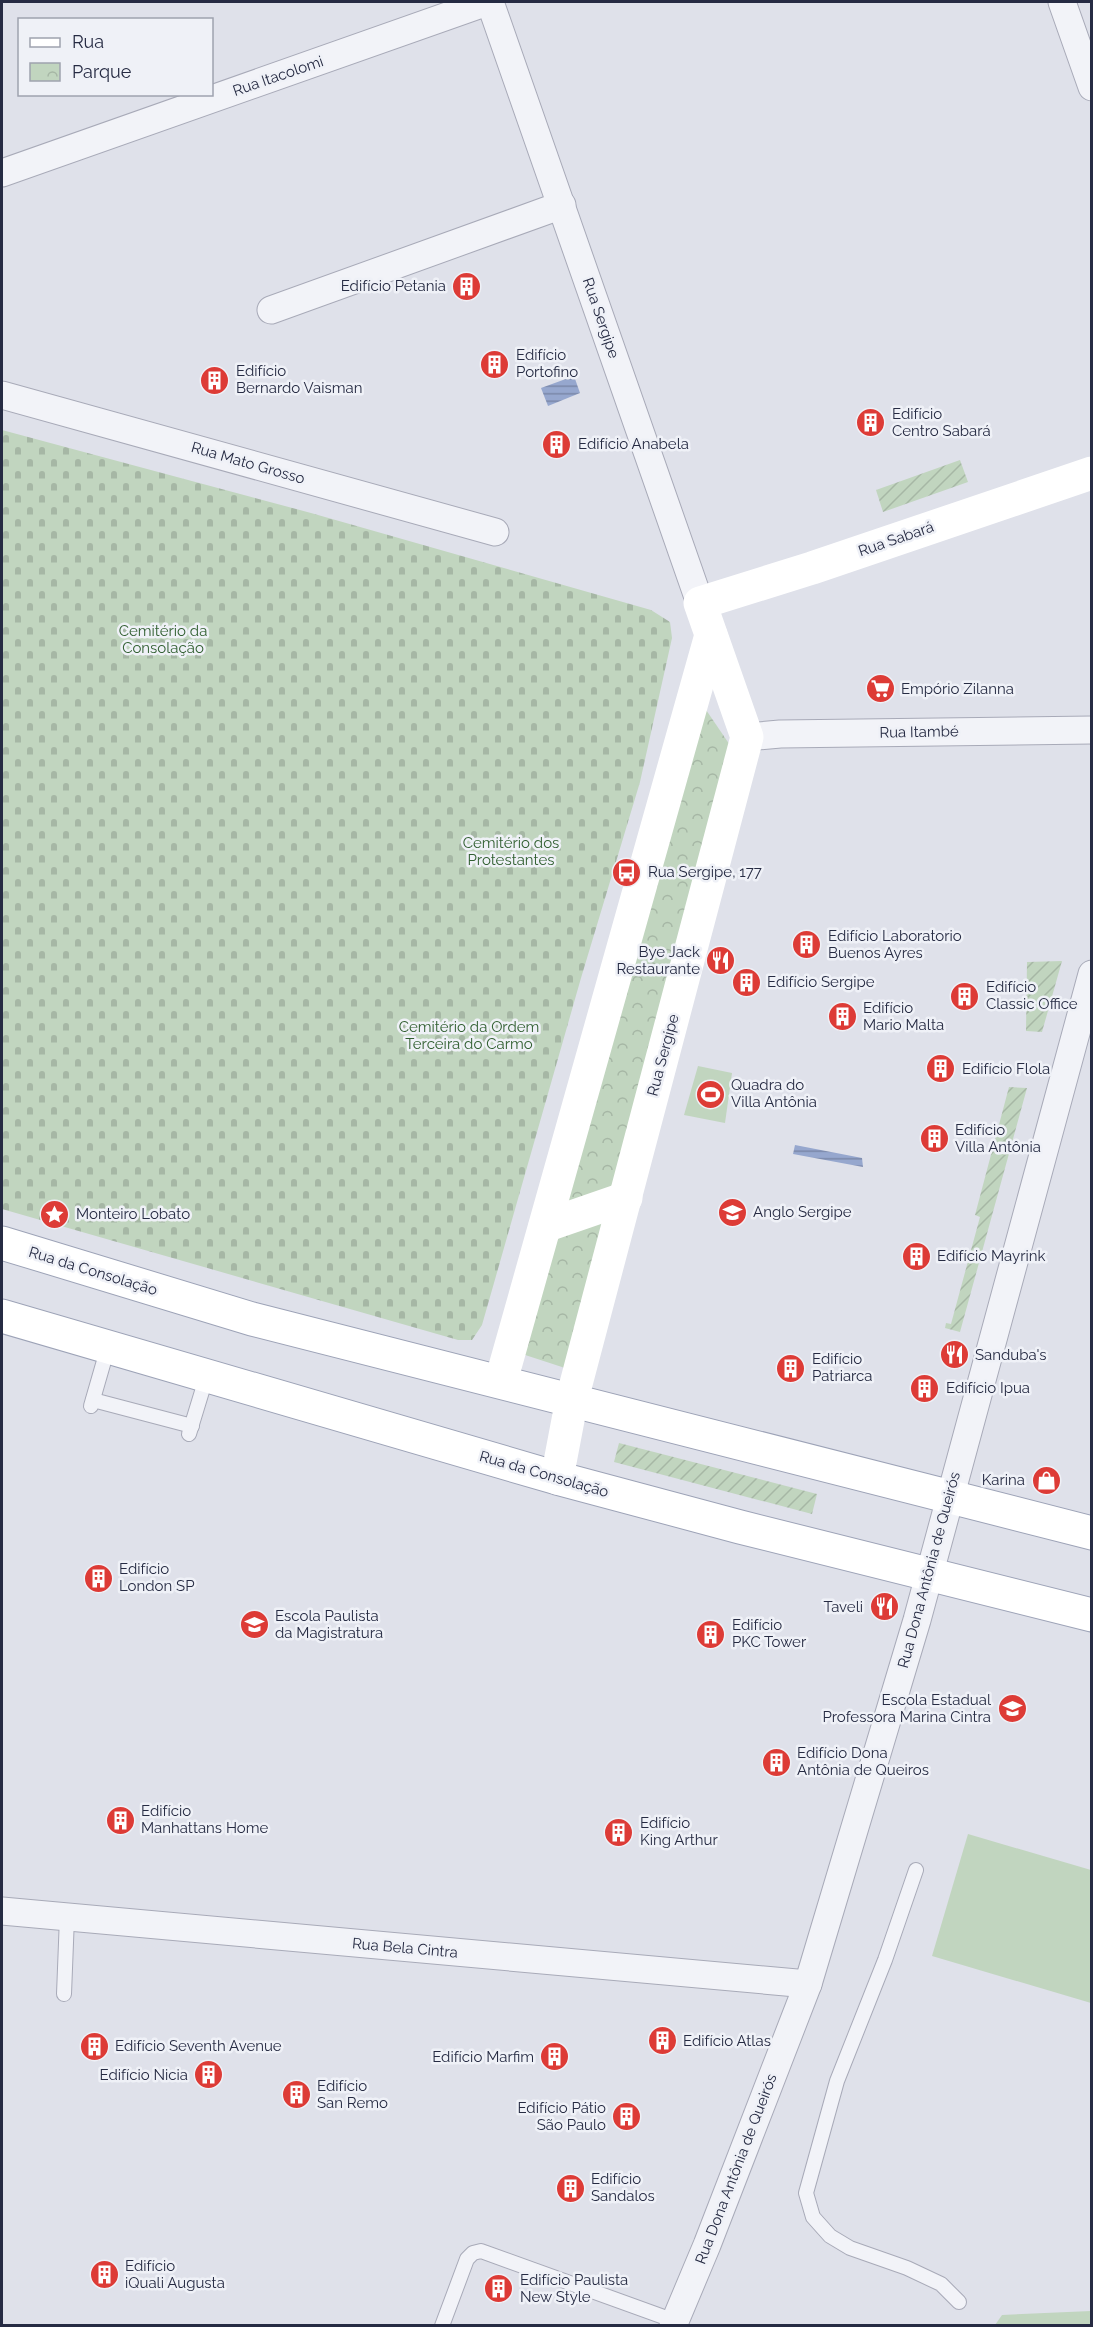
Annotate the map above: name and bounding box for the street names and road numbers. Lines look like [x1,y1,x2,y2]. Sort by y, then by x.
street label: Rua Itacolomi [230,52,326,100]
street label: Rua Sergipe [579,275,623,361]
street label: Rua Mato Grosso [189,438,307,488]
street label: Rua Sabará [856,518,936,560]
street label: Rua Itambé [879,722,959,742]
street label: Rua Sergipe [643,1012,683,1098]
street label: Rua da Consolação [26,1243,160,1299]
street label: Rua da Consolação [477,1447,611,1501]
street label: Rua Dona Antônia de Queirós [894,1470,964,1670]
street label: Rua Bela Cintra [351,1934,459,1962]
street label: Rua Dona Antônia de Queirós [691,2071,781,2267]

